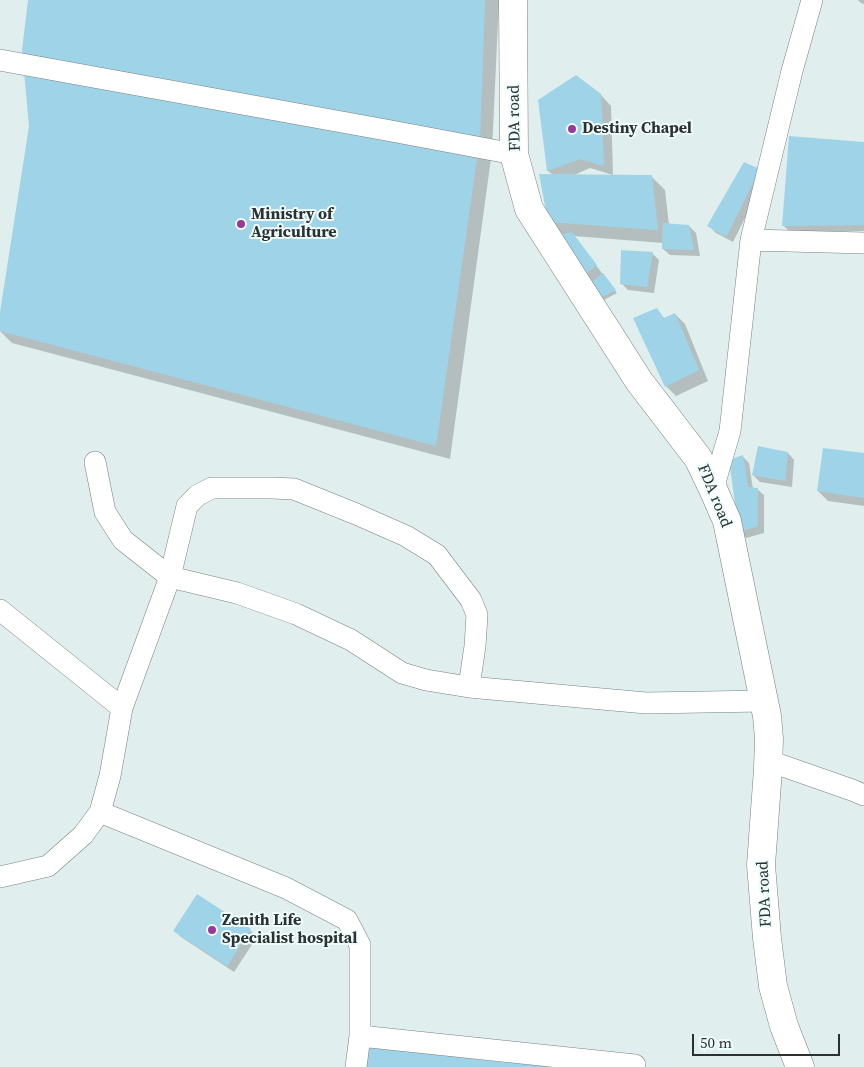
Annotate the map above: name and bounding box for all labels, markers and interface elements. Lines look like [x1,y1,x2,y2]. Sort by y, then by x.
street label: FDA road [505,85,525,151]
place label: Destiny Chapel [582,119,692,139]
marker: Destiny Chapel [566,123,578,135]
place label: Ministry of Agriculture [251,205,337,243]
marker: Ministry of Agriculture [235,218,247,230]
street label: FDA road [693,462,735,530]
street label: FDA road [754,860,776,928]
place label: Zenith Life Specialist hospital [222,911,357,949]
marker: Zenith Life Specialist hospital [206,924,218,936]
scale bar [694,1024,842,1056]
text: 50 m [700,1032,732,1053]

